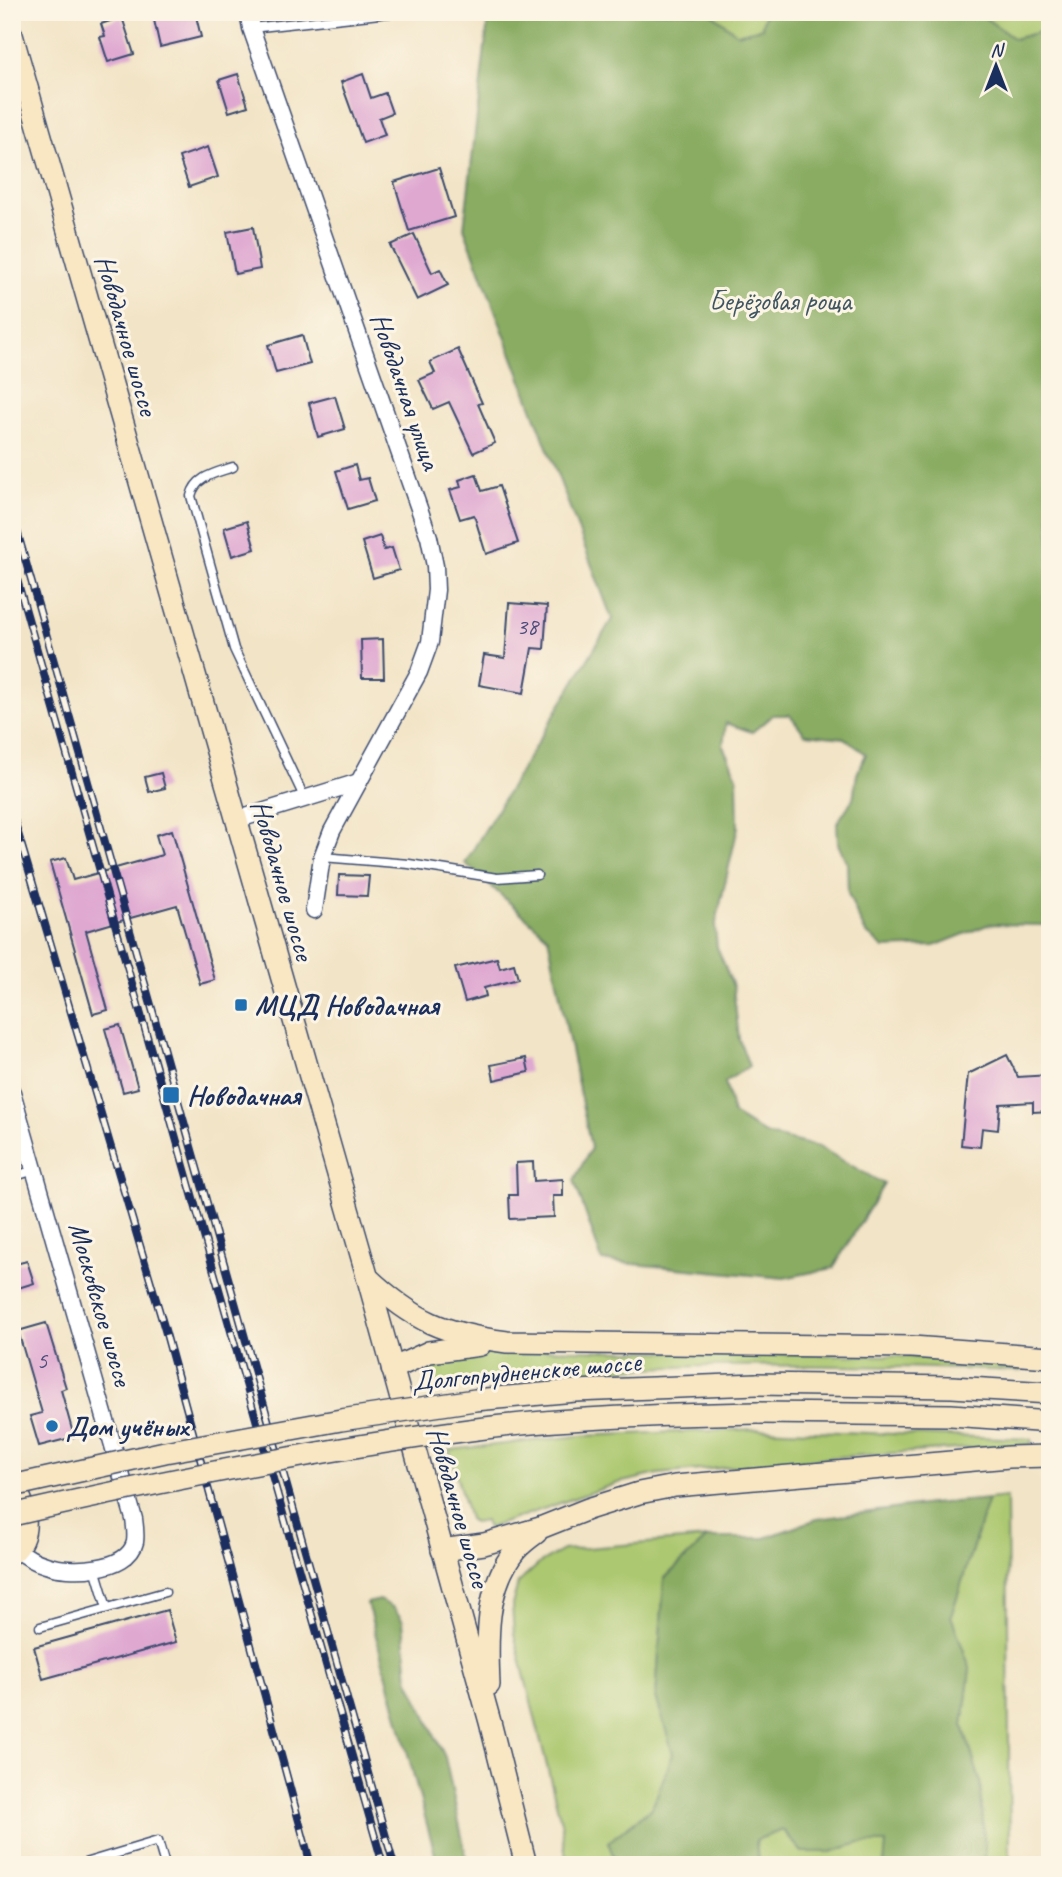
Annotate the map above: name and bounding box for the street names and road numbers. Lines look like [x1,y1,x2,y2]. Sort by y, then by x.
street label: Новодачное шоссе [87,251,167,421]
street label: Новодачная улица [363,308,450,476]
street label: Новодачное шоссе [243,796,323,966]
street label: Московское шоссе [61,1218,142,1392]
street label: Долгопрудненское шоссе [410,1343,644,1398]
street label: Новодачное шоссе [419,1423,499,1593]

